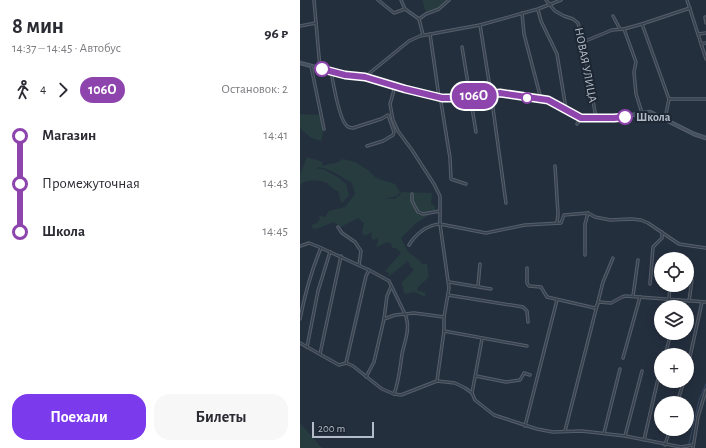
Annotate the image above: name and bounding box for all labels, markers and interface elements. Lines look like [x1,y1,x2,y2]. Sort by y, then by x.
text: 8 мин [12,15,64,37]
text: 96 ₽ [264,26,288,41]
street label: НОВАЯ УЛИЦА [573,26,599,104]
text: 14:37 – 14:45 · Автобус [12,42,121,55]
unlabelled marker [314,61,330,77]
icon: walk [12,79,34,101]
icon: forward [52,79,74,101]
text: 4 [40,83,46,96]
text: 106О [88,83,117,97]
text: Остановок: 2 [221,83,288,96]
line badge: 106О [446,83,502,109]
text: 106О [460,89,488,103]
unlabelled marker [521,92,533,104]
marker: Школа [617,109,633,125]
place label: Школа [636,111,671,123]
text: Магазин [42,128,96,143]
text: 14:41 [264,129,288,142]
text: Промежуточная [42,176,140,191]
text: 14:43 [263,177,288,190]
text: Школа [42,224,85,239]
text: 14:45 [263,225,288,238]
map controls [654,252,694,436]
button: locate [654,252,694,292]
button: layers [654,300,694,340]
button: + [654,348,694,388]
button: Поехали [12,394,146,440]
button: Билеты [154,394,288,440]
button: − [654,396,694,436]
scale bar [312,420,374,439]
text: 200 m [318,423,345,434]

